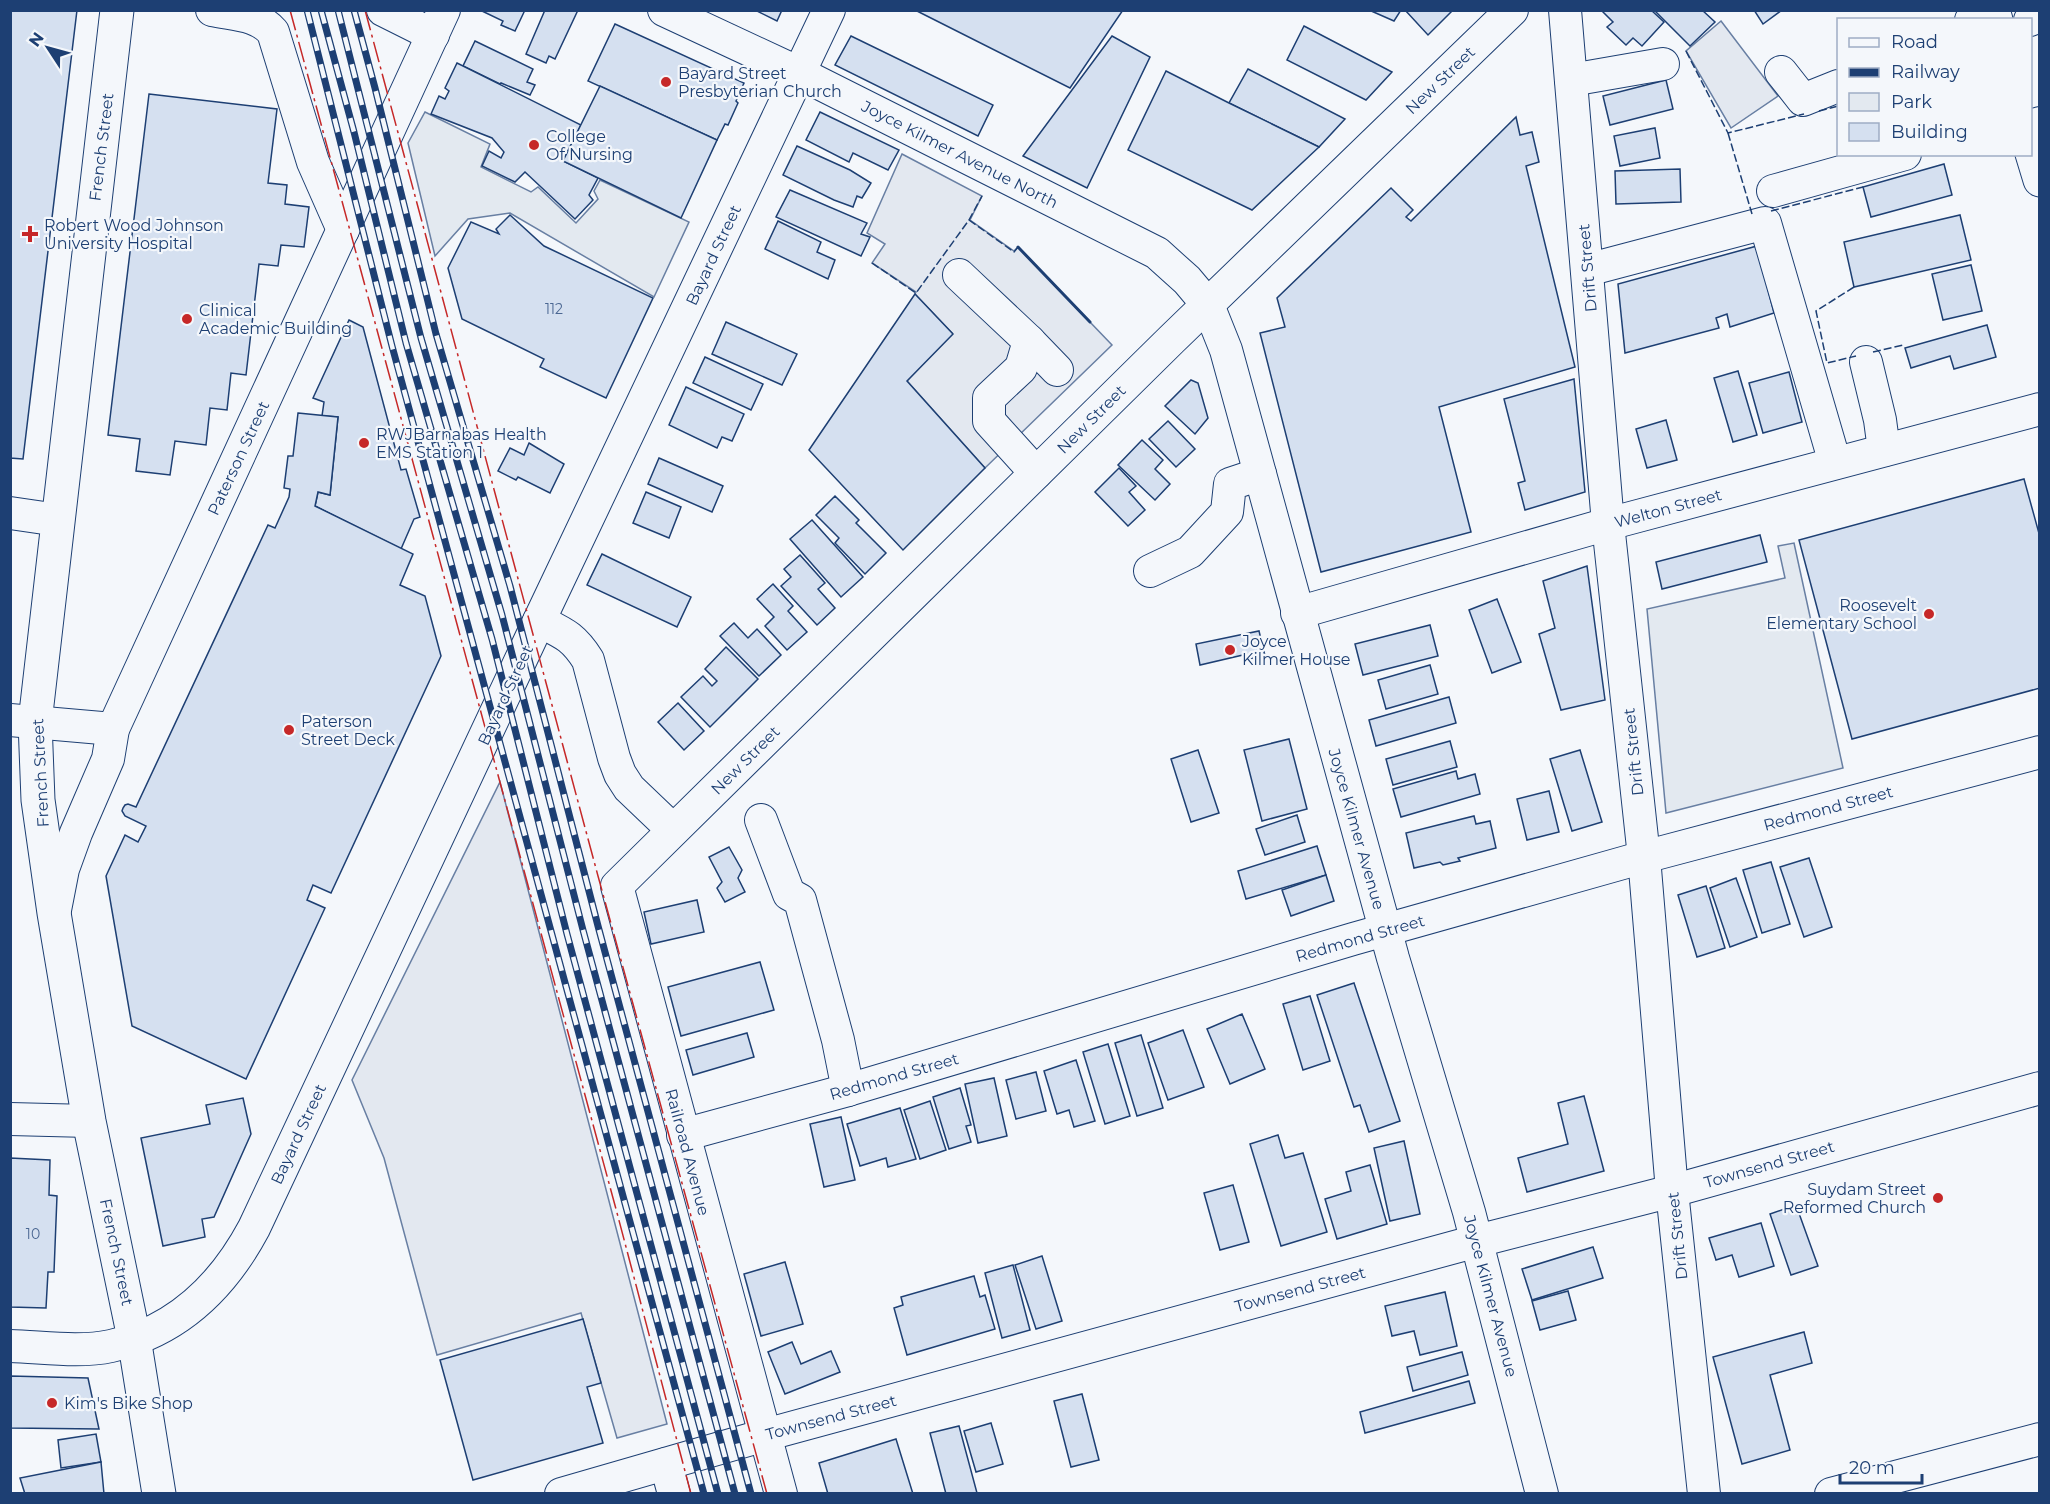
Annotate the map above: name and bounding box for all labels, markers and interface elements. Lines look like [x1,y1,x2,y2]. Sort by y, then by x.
north arrow [18,18,78,78]
legend [1837,18,2032,156]
text: N [25,29,48,50]
text: Road [1891,31,1938,53]
street label: New Street [1402,42,1479,118]
text: Railway [1891,61,1960,83]
place label: Bayard Street Presbyterian Church [678,64,842,101]
marker: Bayard Street Presbyterian Church [659,75,673,89]
street label: French Street [85,91,118,202]
text: Park [1891,91,1932,113]
street label: Joyce Kilmer Avenue North [858,96,1061,212]
text: Building [1891,121,1968,143]
place label: College Of Nursing [546,127,633,164]
marker: College Of Nursing [527,138,541,152]
street label: Bayard Street [682,202,745,308]
place label: Robert Wood Johnson University Hospital [44,216,224,253]
street label: Drift Street [1574,223,1601,313]
marker: Robert Wood Johnson University Hospital [21,225,39,243]
house number: 112 [545,300,563,318]
place label: Clinical Academic Building [199,301,352,338]
marker: Clinical Academic Building [180,312,194,326]
street label: New Street [1053,381,1130,458]
street label: Paterson Street [204,397,274,518]
place label: RWJBarnabas Health EMS Station 1 [376,425,547,462]
marker: RWJBarnabas Health EMS Station 1 [357,436,371,450]
street label: Welton Street [1612,485,1724,532]
place label: Roosevelt Elementary School [1766,596,1918,633]
marker: Roosevelt Elementary School [1922,607,1936,621]
place label: Joyce Kilmer House [1241,632,1351,669]
street label: Bayard Street [474,642,537,748]
marker: Joyce Kilmer House [1223,643,1237,657]
street label: Drift Street [1619,707,1648,797]
place label: Paterson Street Deck [301,712,395,749]
street label: French Street [28,718,53,828]
street label: New Street [707,722,784,799]
marker: Paterson Street Deck [282,723,296,737]
street label: Joyce Kilmer Avenue [1324,745,1389,912]
street label: Redmond Street [1761,782,1895,835]
street label: Redmond Street [1293,911,1427,966]
street label: Redmond Street [827,1049,961,1104]
street label: Bayard Street [267,1081,330,1187]
street label: Railroad Avenue [661,1087,714,1218]
street label: Townsend Street [1702,1137,1837,1192]
place label: Suydam Street Reformed Church [1783,1180,1926,1217]
street label: Drift Street [1663,1191,1692,1281]
marker: Suydam Street Reformed Church [1931,1191,1945,1205]
street label: French Street [96,1197,137,1308]
street label: Joyce Kilmer Avenue [1460,1212,1521,1379]
house number: 10 [26,1225,40,1243]
street label: Townsend Street [1233,1263,1368,1316]
street label: Townsend Street [764,1391,899,1444]
place label: Kim's Bike Shop [64,1394,193,1413]
marker: Kim's Bike Shop [45,1396,59,1410]
scale bar [1840,1447,1922,1485]
text: 20 m [1849,1457,1895,1479]

